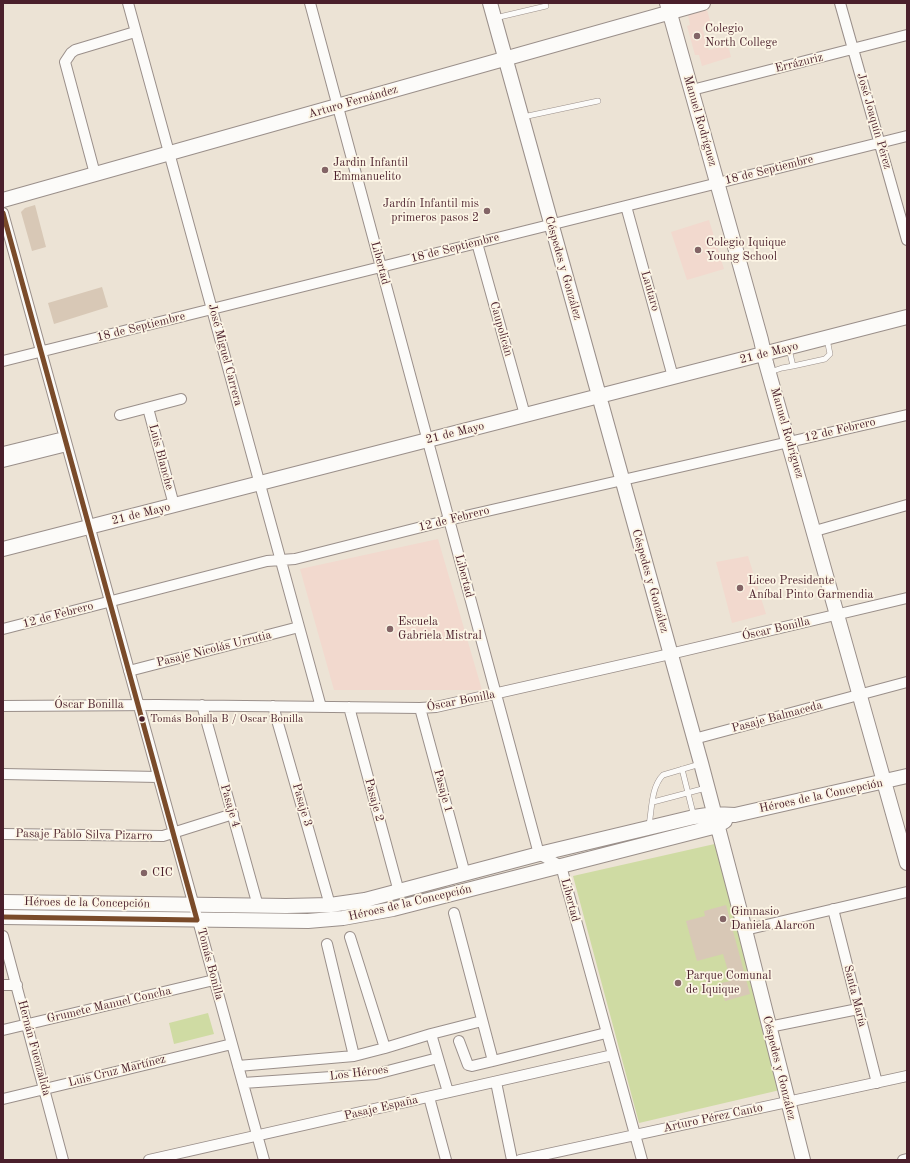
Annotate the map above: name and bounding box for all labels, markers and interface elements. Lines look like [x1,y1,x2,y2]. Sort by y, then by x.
place label: Colegio North College [705,22,777,50]
marker: Colegio North College [692,31,702,41]
street label: Errázuriz [773,50,825,76]
street label: José Joaquín Pérez [853,71,895,171]
street label: Manuel Rodríguez [680,74,720,168]
street label: Arturo Fernández [307,82,399,122]
street label: 18 de Septiembre [723,152,815,188]
place label: Jardin Infantil Emmanuelito [333,156,408,184]
marker: Jardin Infantil Emmanuelito [320,165,330,175]
place label: Jardín Infantil mis primeros pasos 2 [383,197,479,225]
marker: Jardín Infantil mis primeros pasos 2 [482,206,492,216]
street label: Céspedes y González [541,215,585,321]
street label: 18 de Septiembre [409,230,501,266]
place label: Colegio Iquique Young School [706,236,786,264]
street label: Libertad [367,240,393,286]
marker: Colegio Iquique Young School [693,245,703,255]
street label: Lautaro [637,269,663,313]
street label: Caupolicán [486,300,516,358]
street label: José Miguel Carrera [204,302,246,408]
street label: 18 de Septiembre [95,309,187,345]
street label: 21 de Mayo [738,339,800,367]
street label: Manuel Rodríguez [767,386,807,480]
street label: 12 de Febrero [803,415,877,445]
street label: 21 de Mayo [424,419,486,447]
street label: Luis Blanche [145,423,177,491]
street label: 21 de Mayo [110,500,172,528]
street label: 12 de Febrero [417,503,491,535]
street label: Céspedes y González [628,528,672,634]
street label: Libertad [451,553,477,599]
place label: Liceo Presidente Aníbal Pinto Garmendia [748,574,873,602]
marker: Liceo Presidente Aníbal Pinto Garmendia [735,583,745,593]
street label: 12 de Febrero [21,599,95,631]
street label: Óscar Bonilla [741,614,811,644]
place label: Escuela Gabriela Mistral [398,615,482,643]
marker: Escuela Gabriela Mistral [385,624,395,634]
street label: Pasaje Nicolás Urrutia [155,628,273,670]
street label: Óscar Bonilla [426,687,496,715]
street label: Óscar Bonilla [54,698,124,712]
street label: Pasaje Balmaceda [730,698,824,736]
place label: Tomás Bonilla B / Oscar Bonilla [150,712,303,726]
marker: Tomás Bonilla B / Oscar Bonilla [137,714,147,724]
street label: Pasaje 1 [430,768,456,814]
street label: Héroes de la Concepción [758,776,884,816]
street label: Pasaje 2 [361,777,387,823]
street label: Pasaje 3 [289,782,315,828]
street label: Pasaje 4 [217,783,243,829]
street label: Pasaje Pablo Silva Pizarro [15,827,153,843]
place label: CIC [152,866,173,880]
marker: CIC [139,868,149,878]
street label: Libertad [557,877,583,923]
street label: Héroes de la Concepción [347,882,473,924]
street label: Héroes de la Concepción [24,895,150,911]
place label: Gimnasio Daniela Alarcon [731,905,815,933]
marker: Gimnasio Daniela Alarcon [718,914,728,924]
street label: Tomás Bonilla [193,926,227,1002]
street label: Santa María [840,963,870,1029]
place label: Parque Comunal de Iquique [686,969,771,997]
marker: Parque Comunal de Iquique [673,978,683,988]
street label: Grumete Manuel Concha [45,984,173,1026]
street label: Hernán Fuenzalida [14,999,54,1097]
street label: Céspedes y González [759,1014,799,1122]
street label: Luis Cruz Martínez [67,1052,167,1090]
street label: Los Héroes [329,1062,389,1084]
street label: Pasaje España [343,1092,419,1124]
street label: Arturo Pérez Canto [662,1100,764,1136]

